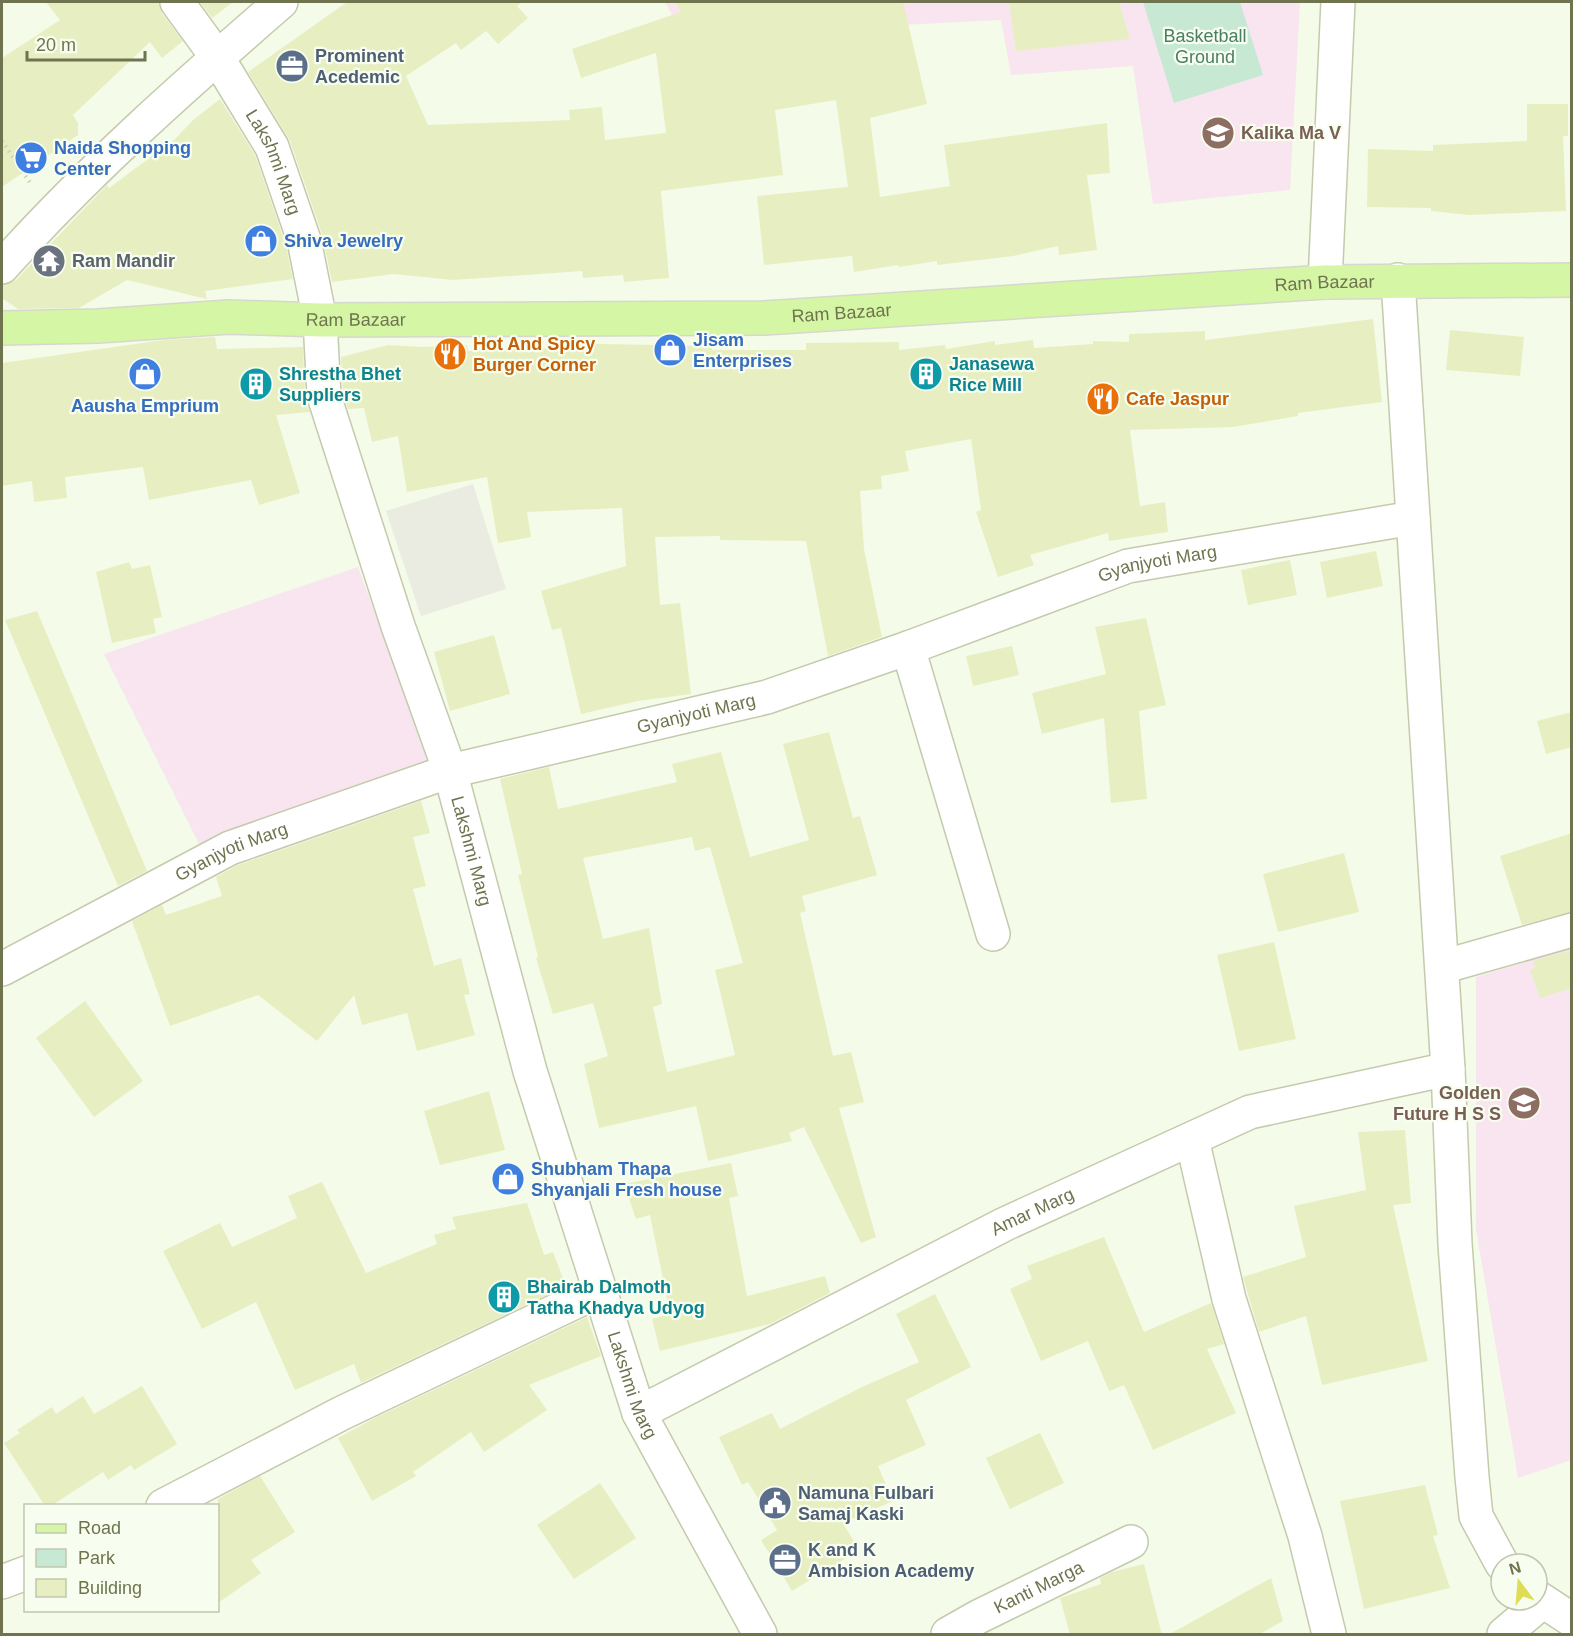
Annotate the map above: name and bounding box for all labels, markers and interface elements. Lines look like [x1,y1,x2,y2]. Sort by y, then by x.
scale bar [27,24,146,62]
park label: Basketball Ground [1163,26,1247,67]
text: 20 m [36,35,76,55]
place label: Prominent Acedemic [315,46,404,87]
office icon: Prominent Acedemic [274,48,310,84]
street label: Lakshmi Marg [242,106,305,217]
school or university icon: Kalika Ma V [1200,115,1236,151]
place label: Kalika Ma V [1241,123,1341,143]
place label: Naida Shopping Center [54,138,191,179]
supermarket icon: Naida Shopping Center [13,140,49,176]
shop icon: Shiva Jewelry [243,223,279,259]
place label: Shiva Jewelry [284,231,403,251]
temple icon: Ram Mandir [31,243,67,279]
place label: Ram Mandir [72,251,175,271]
street label: Ram Bazaar [1274,272,1375,295]
street label: Ram Bazaar [791,300,892,326]
street label: Ram Bazaar [305,310,406,330]
place label: Jisam Enterprises [693,330,792,371]
shop icon: Jisam Enterprises [652,332,688,368]
place label: Hot And Spicy Burger Corner [473,334,596,375]
restaurant icon: Hot And Spicy Burger Corner [432,336,468,372]
place label: Janasewa Rice Mill [949,354,1035,395]
shop icon: Aausha Emprium [127,356,163,392]
building icon: Janasewa Rice Mill [908,356,944,392]
place label: Shrestha Bhet Suppliers [279,364,401,405]
building icon: Shrestha Bhet Suppliers [238,366,274,402]
restaurant icon: Cafe Jaspur [1085,381,1121,417]
place label: Cafe Jaspur [1126,389,1229,409]
place label: Aausha Emprium [71,396,219,416]
street label: Gyanjyoti Marg [1095,541,1218,586]
street label: Gyanjyoti Marg [635,690,757,737]
street label: Lakshmi Marg [447,794,496,908]
street label: Gyanjyoti Marg [172,819,290,885]
place label: Golden Future H S S [1393,1083,1501,1124]
school or university icon: Golden Future H S S [1506,1085,1542,1121]
place label: Shubham Thapa Shyanjali Fresh house [531,1159,722,1200]
shop icon: Shubham Thapa Shyanjali Fresh house [490,1161,526,1197]
street label: Amar Marg [988,1184,1077,1240]
place label: Bhairab Dalmoth Tatha Khadya Udyog [527,1277,705,1318]
building icon: Bhairab Dalmoth Tatha Khadya Udyog [486,1279,522,1315]
street label: Lakshmi Marg [604,1329,661,1442]
place label: Namuna Fulbari Samaj Kaski [798,1483,934,1524]
public building icon: Namuna Fulbari Samaj Kaski [757,1485,793,1521]
legend [24,1504,219,1612]
text: Road [78,1518,121,1538]
place label: K and K Ambision Academy [808,1540,974,1581]
office icon: K and K Ambision Academy [767,1542,803,1578]
text: Park [78,1548,116,1568]
north arrow [1489,1552,1549,1612]
street label: Kanti Marga [991,1556,1088,1618]
text: N [1507,1558,1523,1578]
text: Building [78,1578,142,1598]

